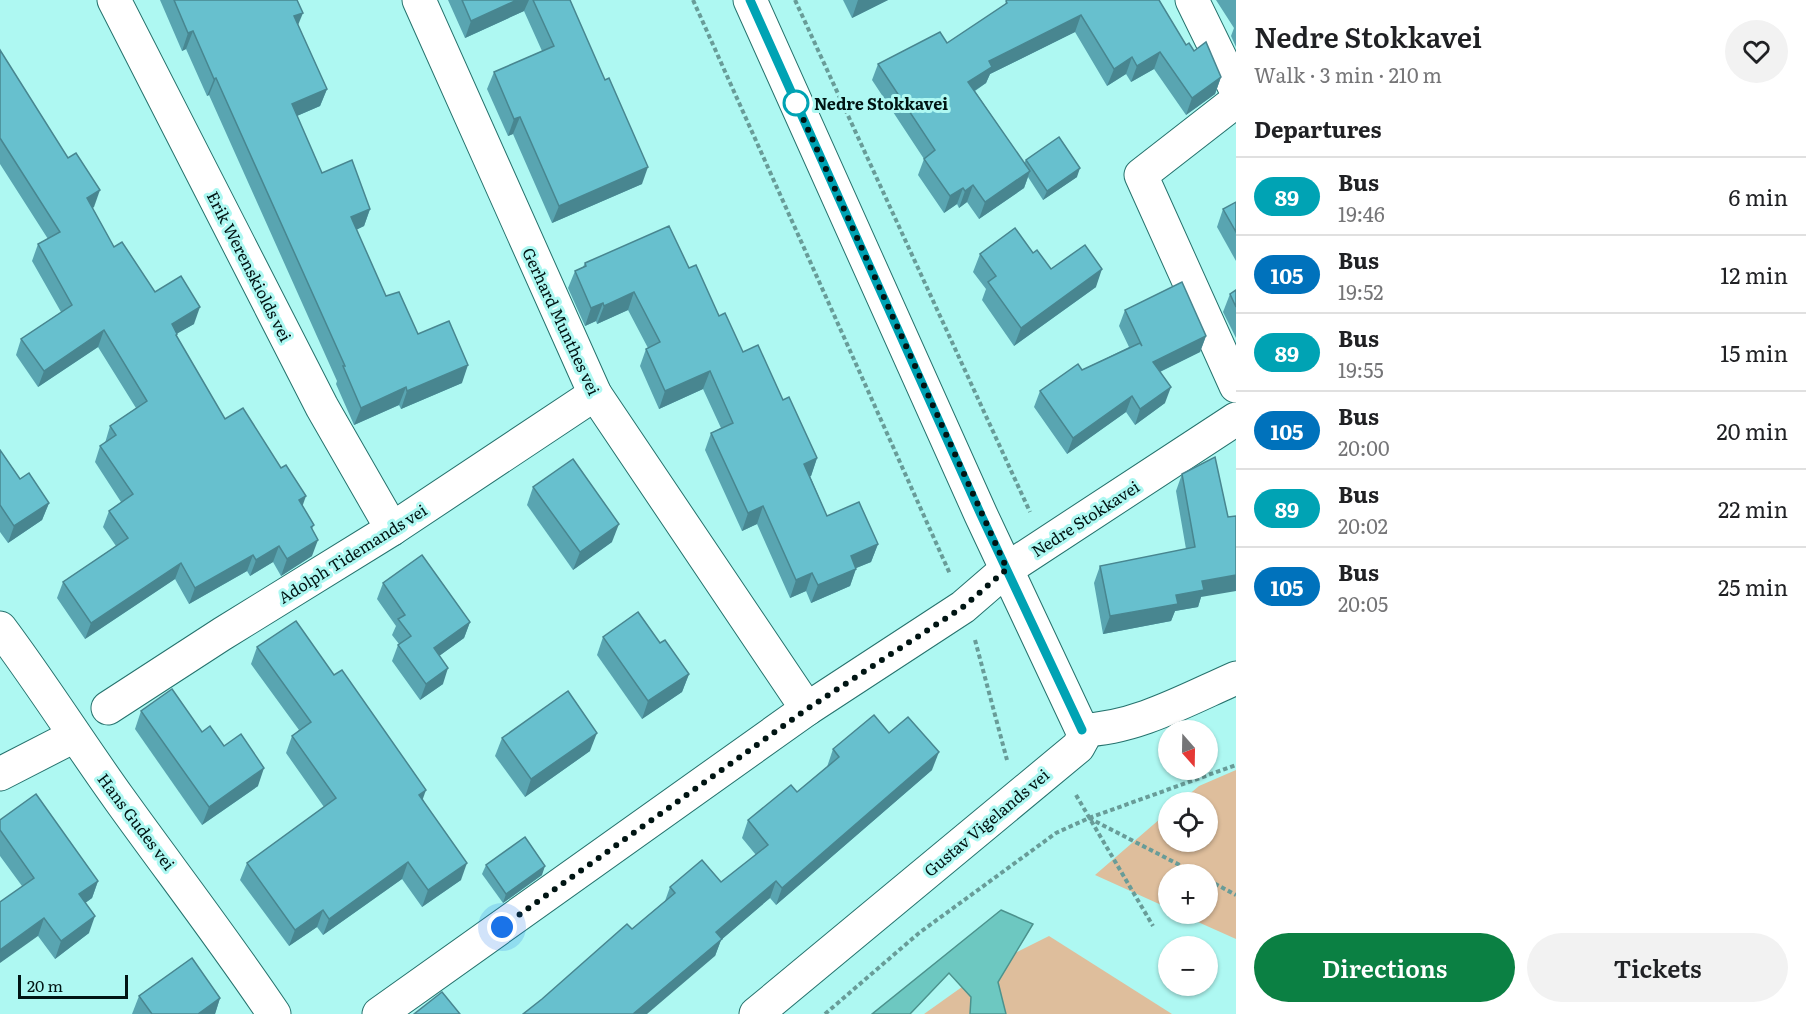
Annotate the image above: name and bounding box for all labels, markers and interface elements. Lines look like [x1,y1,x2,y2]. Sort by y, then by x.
text: Nedre Stokkavei [1254,15,1482,57]
button: heart [1725,20,1788,83]
text: Walk · 3 min · 210 m [1254,59,1442,89]
marker: Nedre Stokkavei [783,90,809,116]
place label: Nedre Stokkavei [814,91,948,115]
text: Departures [1254,112,1381,145]
text: Bus [1338,165,1379,198]
text: 6 min [1729,180,1788,213]
text: 89 [1275,181,1299,212]
street label: Erik Werenskiolds vei [202,187,298,345]
text: 19:46 [1338,198,1385,228]
street label: Gerhard Munthes vei [517,243,607,399]
text: Bus [1338,243,1379,276]
text: 12 min [1720,258,1788,291]
text: 105 [1271,259,1303,290]
text: 19:52 [1338,276,1383,306]
text: Bus [1338,321,1379,354]
text: 15 min [1720,336,1788,369]
text: 89 [1275,337,1299,368]
text: 19:55 [1338,354,1384,384]
text: Bus [1338,399,1379,432]
text: 20 min [1716,414,1788,447]
text: 105 [1271,415,1303,446]
text: 20:00 [1338,432,1389,462]
street label: Nedre Stokkavei [1026,474,1144,562]
text: Bus [1338,477,1379,510]
text: 22 min [1718,492,1788,525]
text: 89 [1275,493,1299,524]
street label: Adolph Tidemands vei [273,497,431,609]
text: 20:02 [1338,510,1388,540]
text: Bus [1338,555,1379,588]
text: 25 min [1718,570,1788,603]
text: 105 [1271,571,1303,602]
text: 20:05 [1338,588,1388,618]
north arrow [1158,720,1218,780]
map controls [1158,720,1218,996]
street label: Gustav Vigelands vei [918,762,1054,882]
street label: Hans Gudes vei [93,768,181,874]
button: locate [1158,792,1218,852]
button: + [1158,864,1218,924]
your location [487,912,517,942]
button: Directions [1254,933,1515,1002]
button: Tickets [1527,933,1788,1002]
button: − [1158,936,1218,996]
scale bar [18,972,128,1000]
text: 20 m [27,973,63,997]

